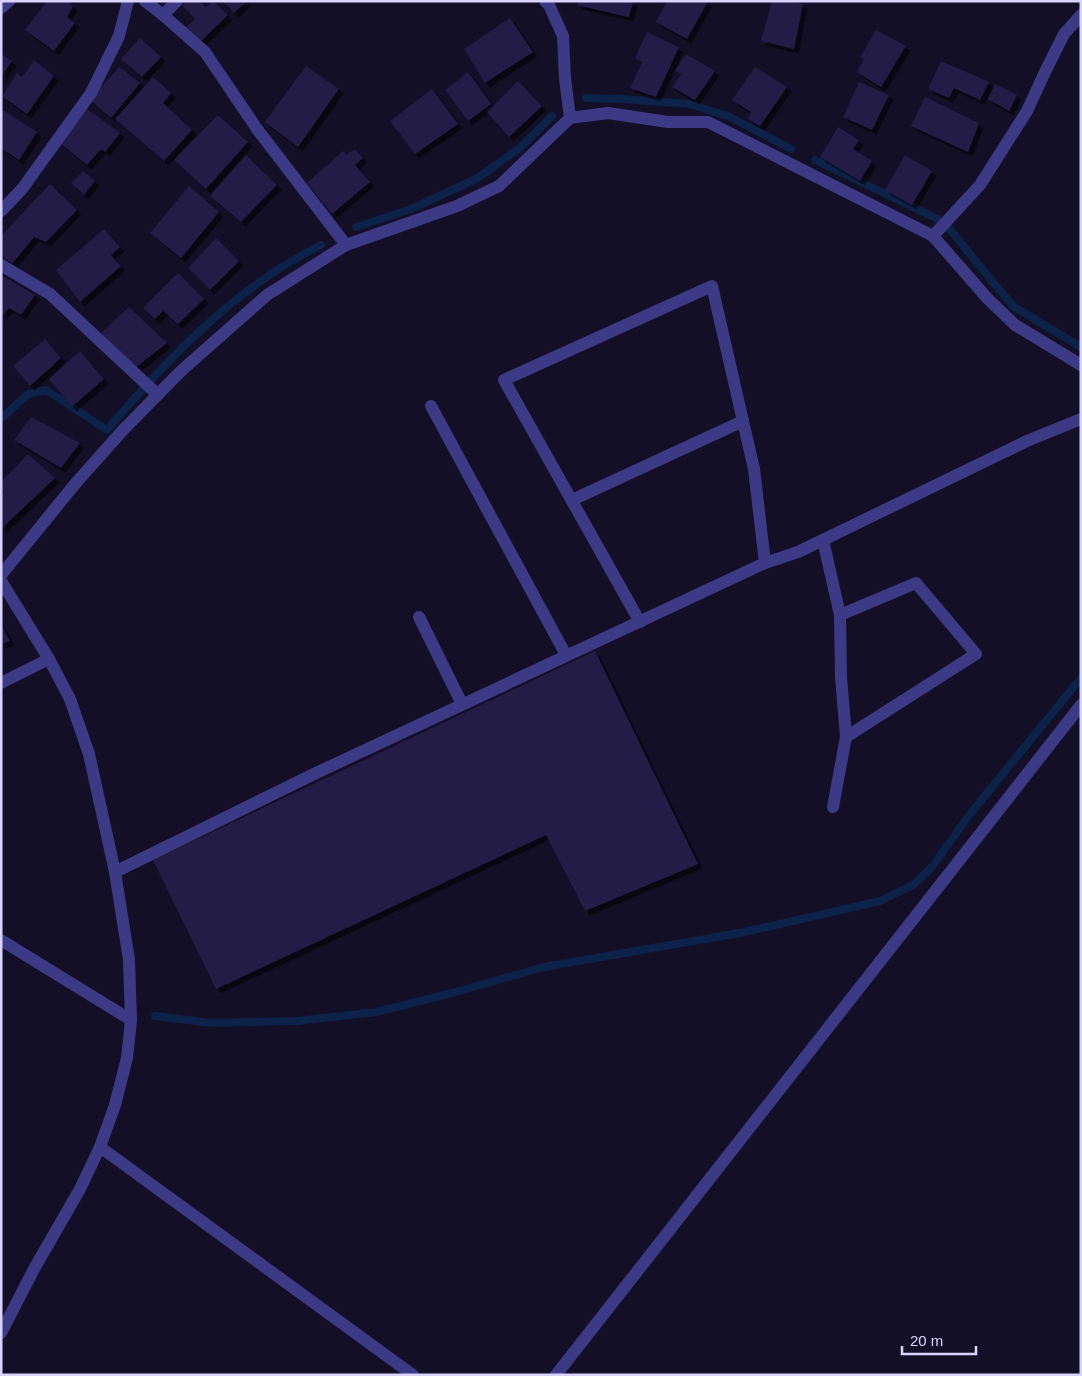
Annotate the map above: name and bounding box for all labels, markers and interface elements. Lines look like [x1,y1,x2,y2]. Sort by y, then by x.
scale bar [902,1324,976,1356]
text: 20 m [910,1332,943,1349]

